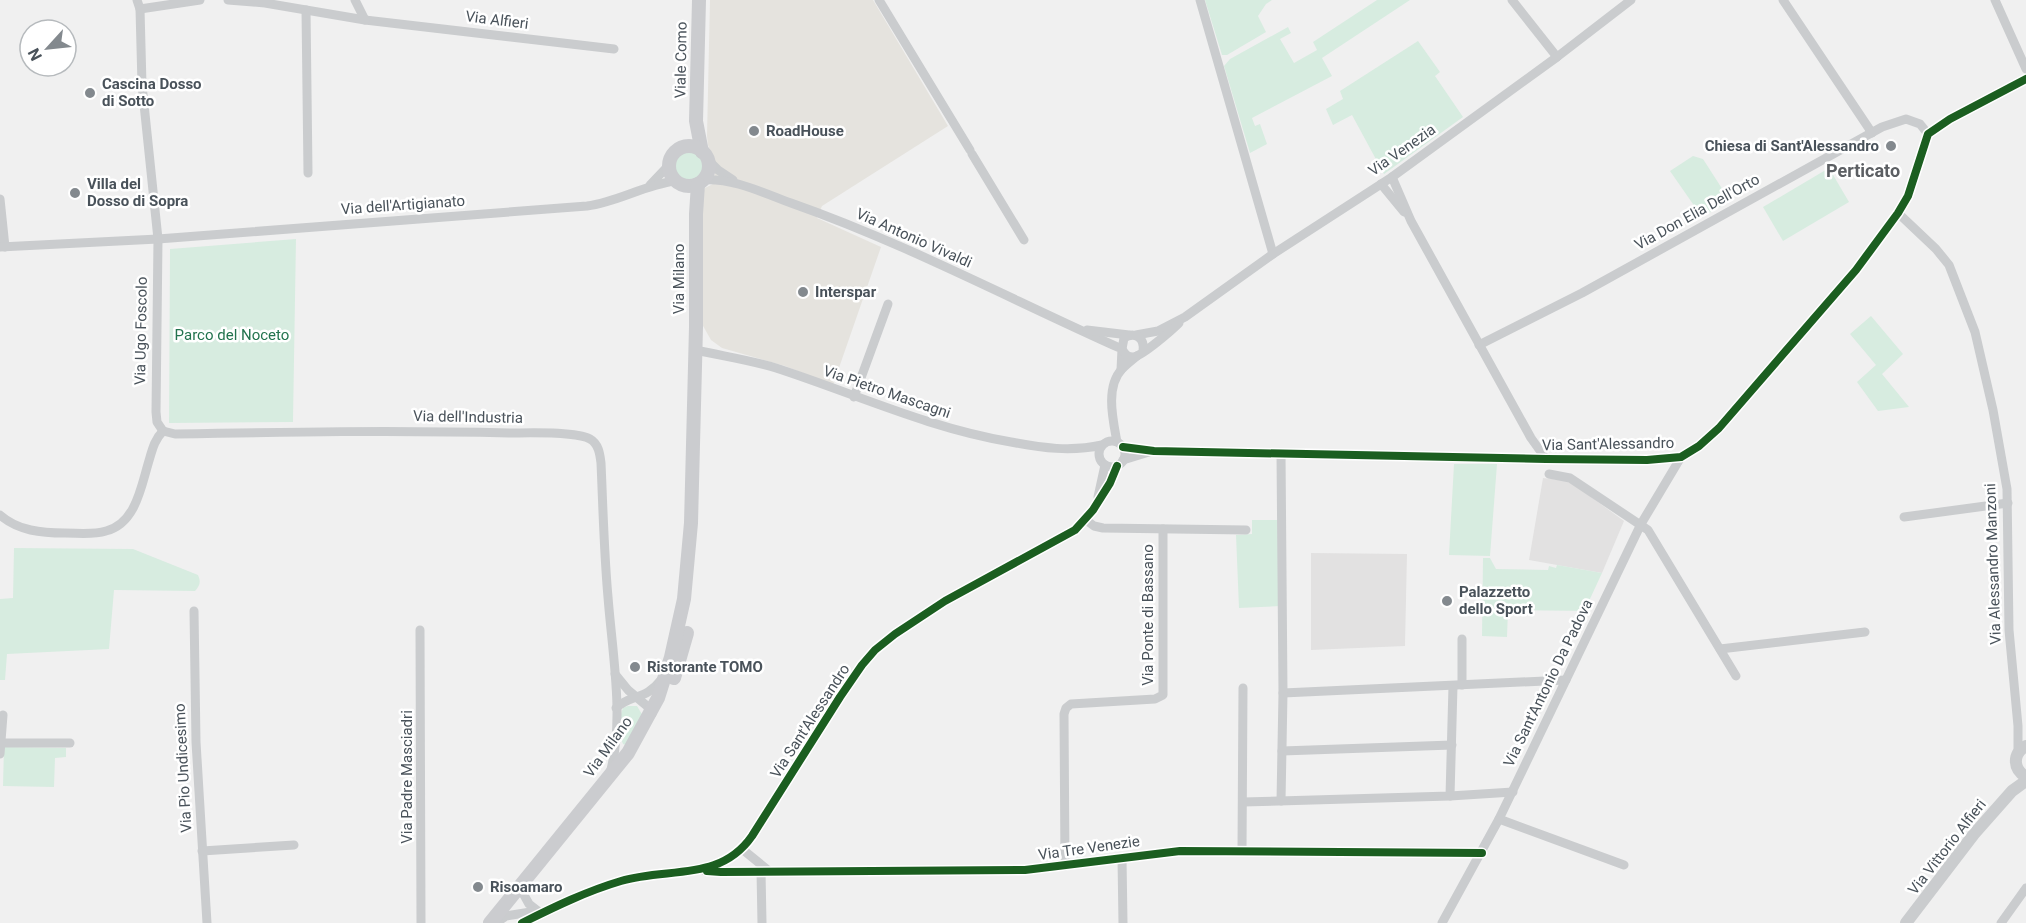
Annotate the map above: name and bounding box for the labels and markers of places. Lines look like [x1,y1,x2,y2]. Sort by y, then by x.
place label: Cascina Dosso di Sotto [102,75,202,110]
marker: Cascina Dosso di Sotto [83,86,97,100]
place label: RoadHouse [766,122,844,140]
marker: RoadHouse [747,124,761,138]
place label: Chiesa di Sant'Alessandro [1705,137,1879,155]
marker: Chiesa di Sant'Alessandro [1884,139,1898,153]
place label: Villa del Dosso di Sopra [87,175,188,210]
marker: Villa del Dosso di Sopra [68,186,82,200]
place label: Interspar [815,283,877,301]
marker: Interspar [796,285,810,299]
place label: Palazzetto dello Sport [1459,583,1533,618]
marker: Palazzetto dello Sport [1440,594,1454,608]
place label: Ristorante TOMO [647,658,763,676]
marker: Ristorante TOMO [628,660,642,674]
place label: Risoamaro [490,878,563,896]
marker: Risoamaro [471,880,485,894]

